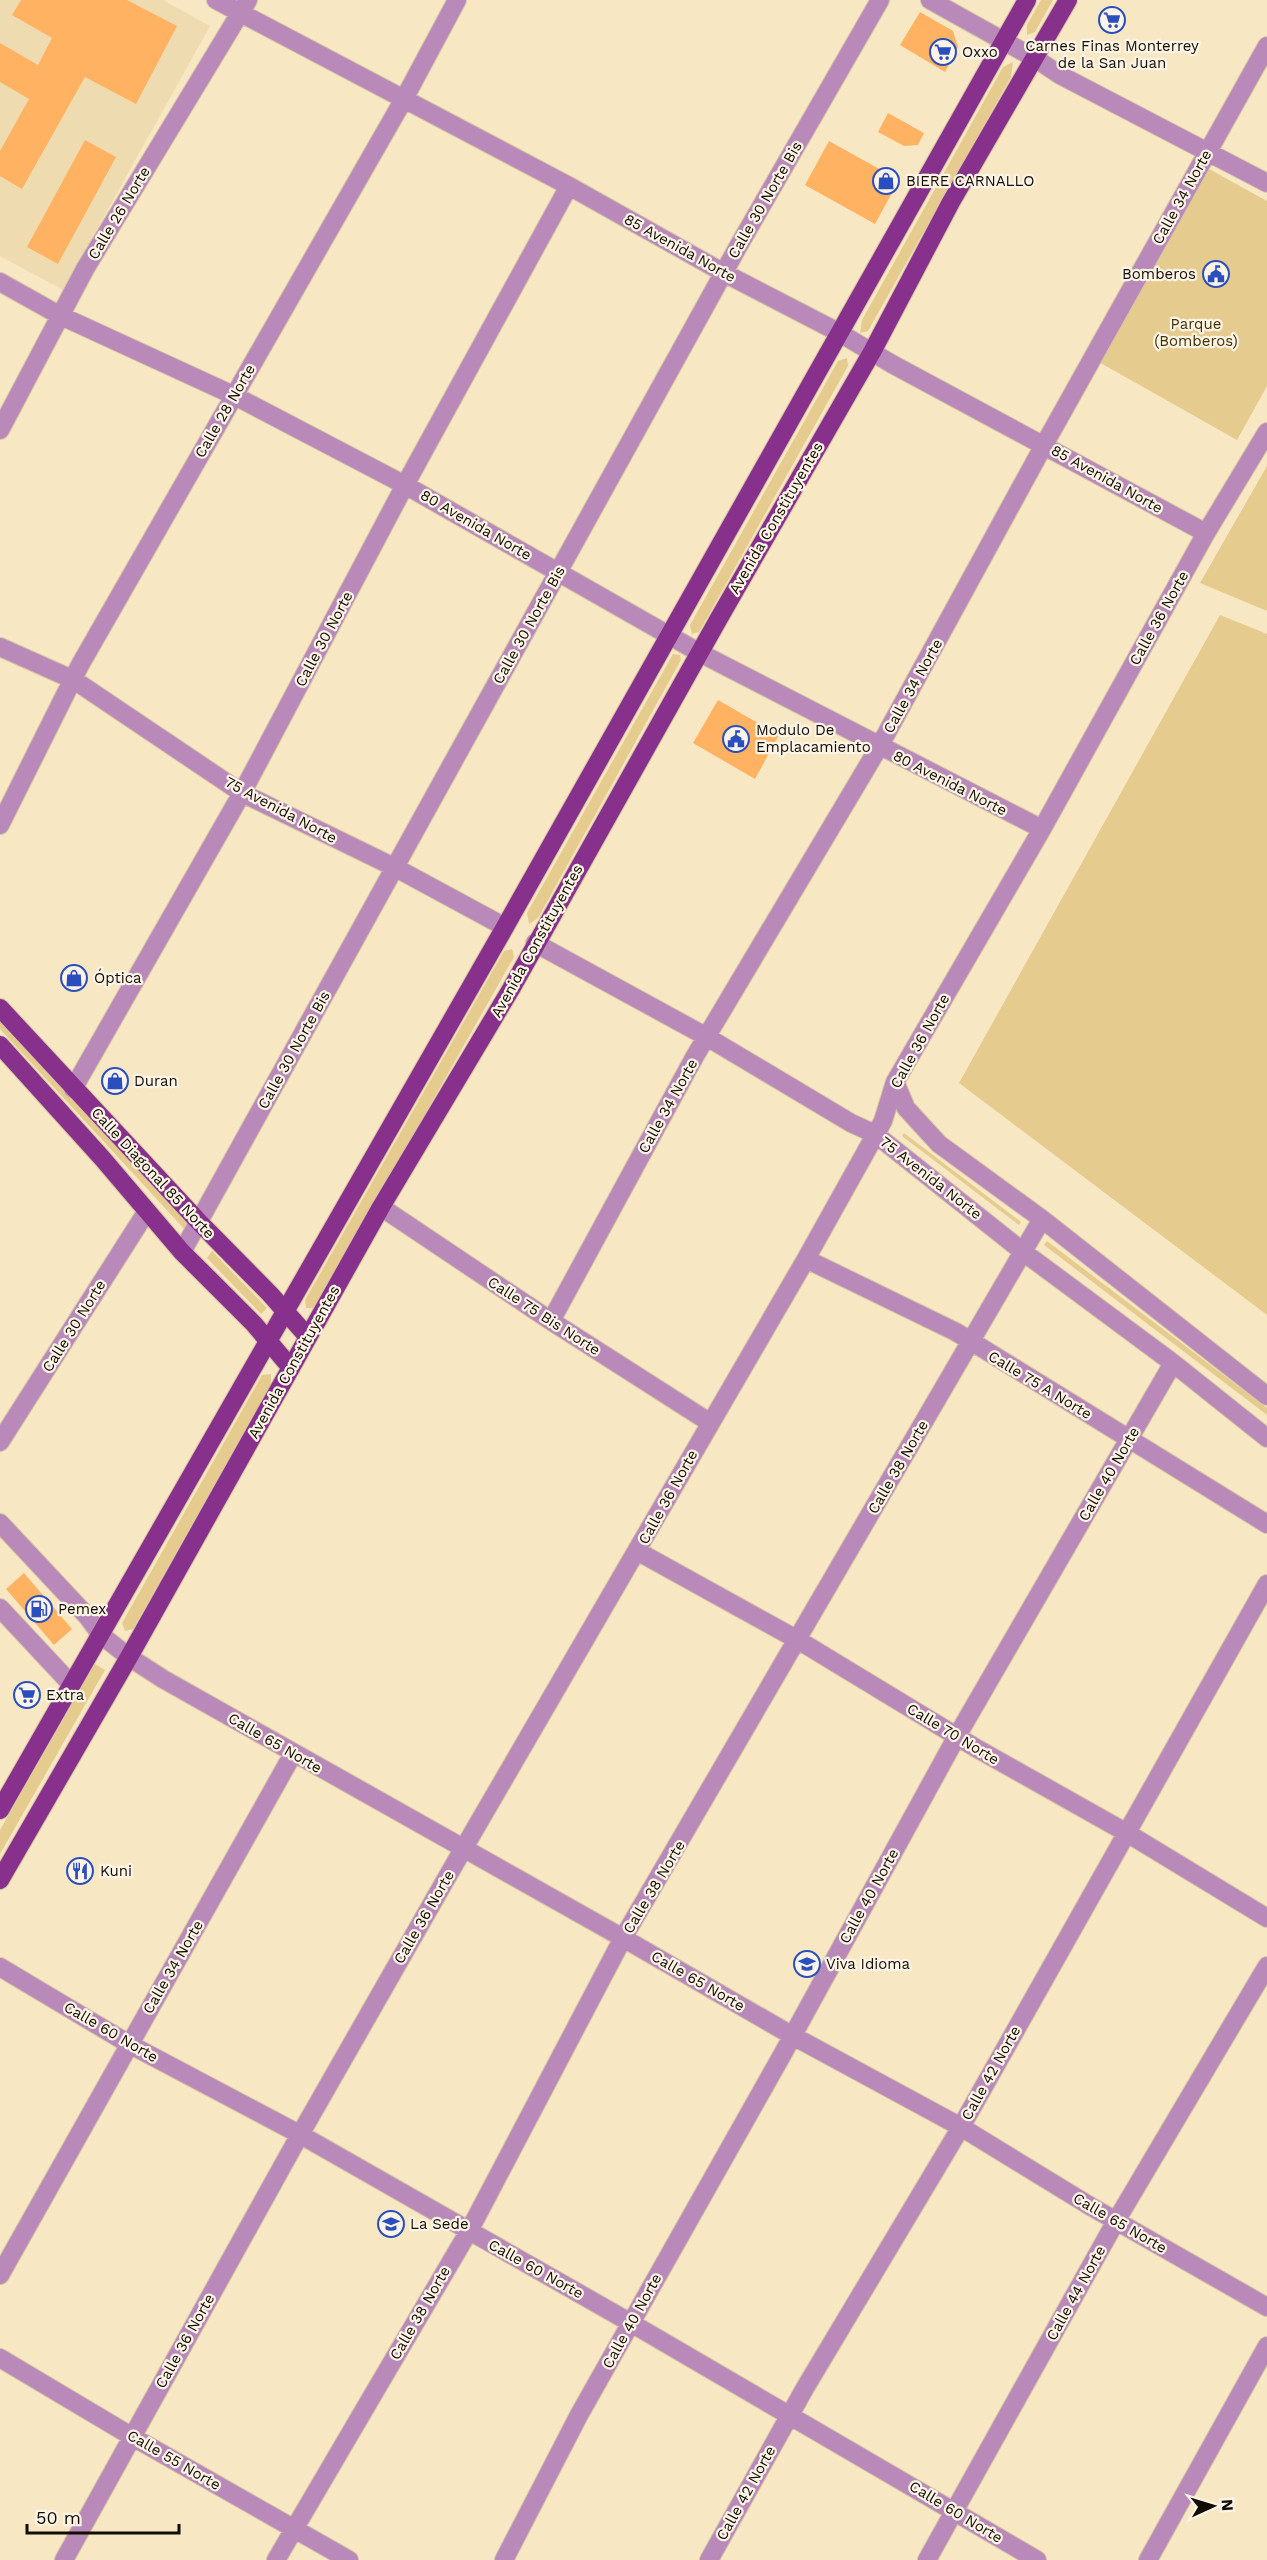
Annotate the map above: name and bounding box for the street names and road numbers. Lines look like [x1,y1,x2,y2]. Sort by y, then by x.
street label: Calle 30 Norte Bis [724,138,806,262]
street label: Calle 34 Norte [1149,147,1215,247]
street label: Calle 26 Norte [84,163,154,263]
street label: 85 Avenida Norte [621,210,739,286]
street label: Calle 28 Norte [191,361,259,461]
street label: Avenida Constituyentes [725,439,827,597]
street label: 85 Avenida Norte [1048,441,1166,517]
street label: 80 Avenida Norte [417,486,535,564]
street label: Calle 30 Norte Bis [489,563,569,687]
street label: Calle 36 Norte [1126,568,1192,668]
street label: Calle 30 Norte [291,588,357,690]
street label: Calle 34 Norte [880,636,946,736]
street label: 80 Avenida Norte [890,747,1010,819]
street label: 75 Avenida Norte [222,773,340,847]
street label: Avenida Constituyentes [487,861,587,1021]
street label: Calle 30 Norte Bis [254,988,334,1112]
street label: Calle 36 Norte [887,991,953,1091]
street label: Calle 34 Norte [635,1056,701,1156]
street label: Calle Diagonal 85 Norte [88,1104,218,1242]
street label: 75 Avenida Norte [877,1133,985,1223]
street label: Calle 75 Bis Norte [484,1273,604,1359]
street label: Calle 30 Norte [38,1277,110,1375]
street label: Avenida Constituyentes [244,1282,344,1442]
street label: Calle 75 A Norte [985,1347,1095,1423]
street label: Calle 38 Norte [864,1417,932,1517]
street label: Calle 40 Norte [1075,1424,1143,1524]
street label: Calle 36 Norte [635,1447,701,1547]
street label: Calle 70 Norte [904,1699,1002,1769]
street label: Calle 65 Norte [225,1709,325,1777]
street label: Calle 38 Norte [619,1837,689,1937]
street label: Calle 40 Norte [835,1845,903,1947]
street label: Calle 36 Norte [390,1867,458,1967]
street label: Calle 34 Norte [139,1917,207,2017]
street label: Calle 65 Norte [648,1947,748,2015]
street label: Calle 60 Norte [61,1998,161,2066]
street label: Calle 42 Norte [958,2023,1024,2123]
street label: Calle 65 Norte [1070,2189,1170,2257]
street label: Calle 60 Norte [485,2235,587,2303]
street label: Calle 44 Norte [1043,2242,1109,2344]
street label: Calle 38 Norte [386,2263,454,2363]
street label: Calle 40 Norte [598,2270,666,2372]
street label: Calle 36 Norte [152,2291,218,2391]
street label: Calle 55 Norte [124,2426,224,2494]
street label: Calle 42 Norte [713,2443,779,2543]
street label: Calle 60 Norte [906,2477,1006,2547]

